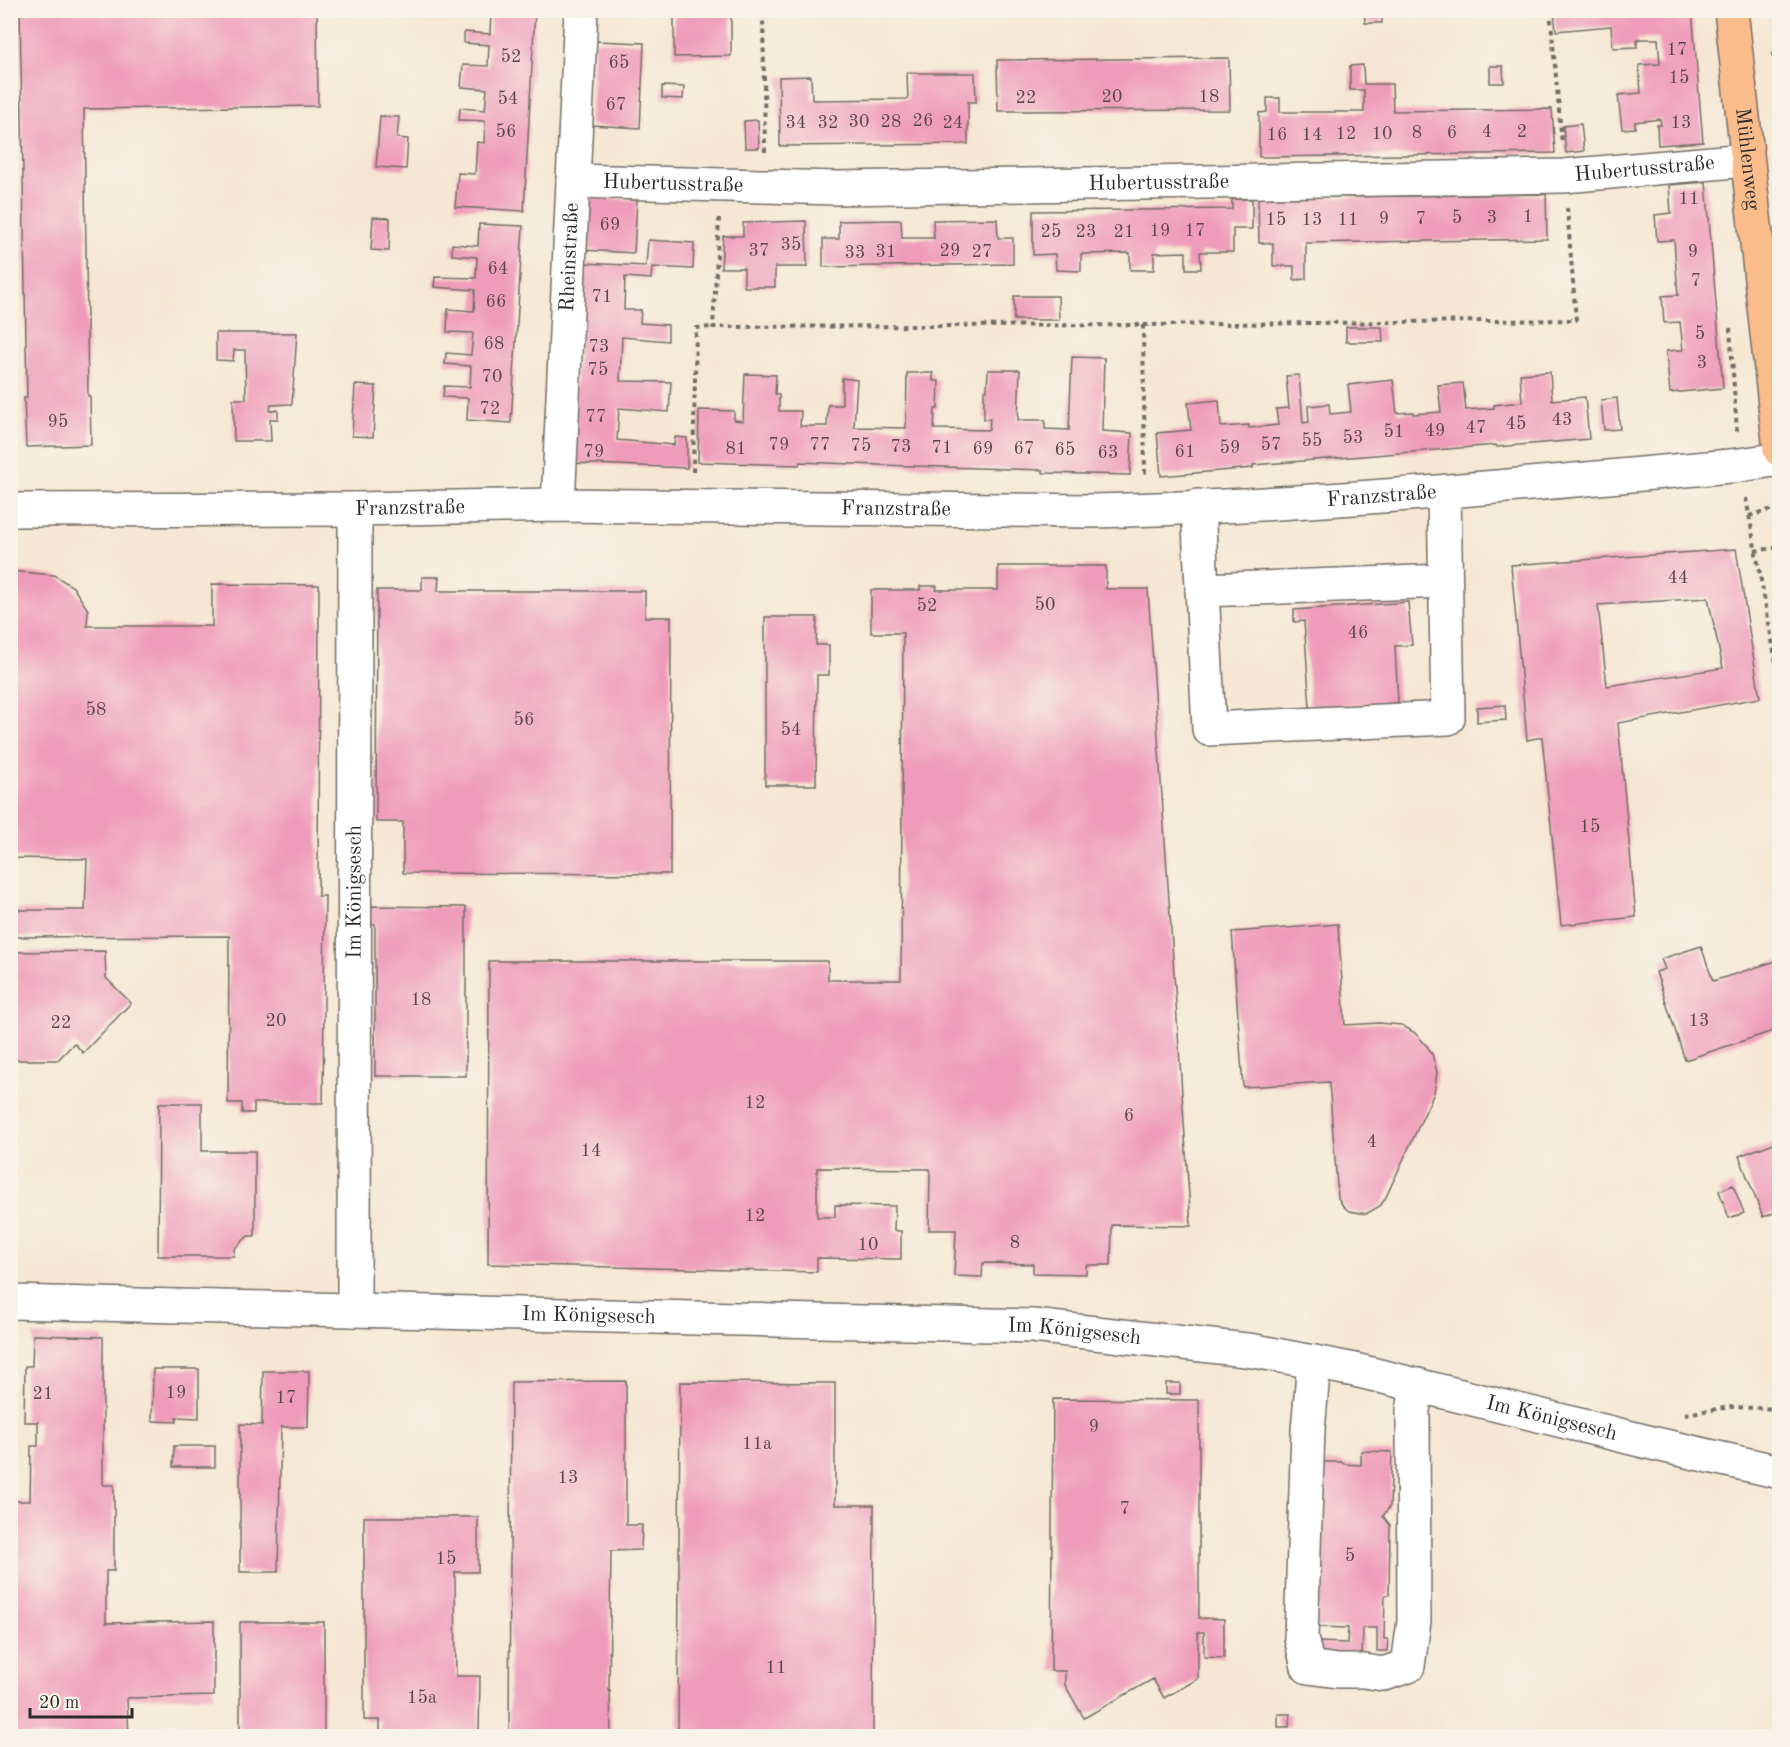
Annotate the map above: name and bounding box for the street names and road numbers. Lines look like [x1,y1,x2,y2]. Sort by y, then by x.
street label: Mühlenweg [1731,107,1764,212]
street label: Hubertusstraße [1573,152,1716,186]
street label: Hubertusstraße [602,171,744,196]
street label: Hubertusstraße [1088,171,1229,194]
street label: Rheinstraße [556,202,583,312]
street label: Franzstraße [1326,481,1437,510]
street label: Franzstraße [355,496,465,519]
street label: Franzstraße [841,498,951,520]
street label: Im Königsesch [344,825,365,959]
street label: Im Königsesch [522,1304,656,1328]
street label: Im Königsesch [1007,1315,1142,1349]
street label: Im Königsesch [1484,1392,1619,1445]

